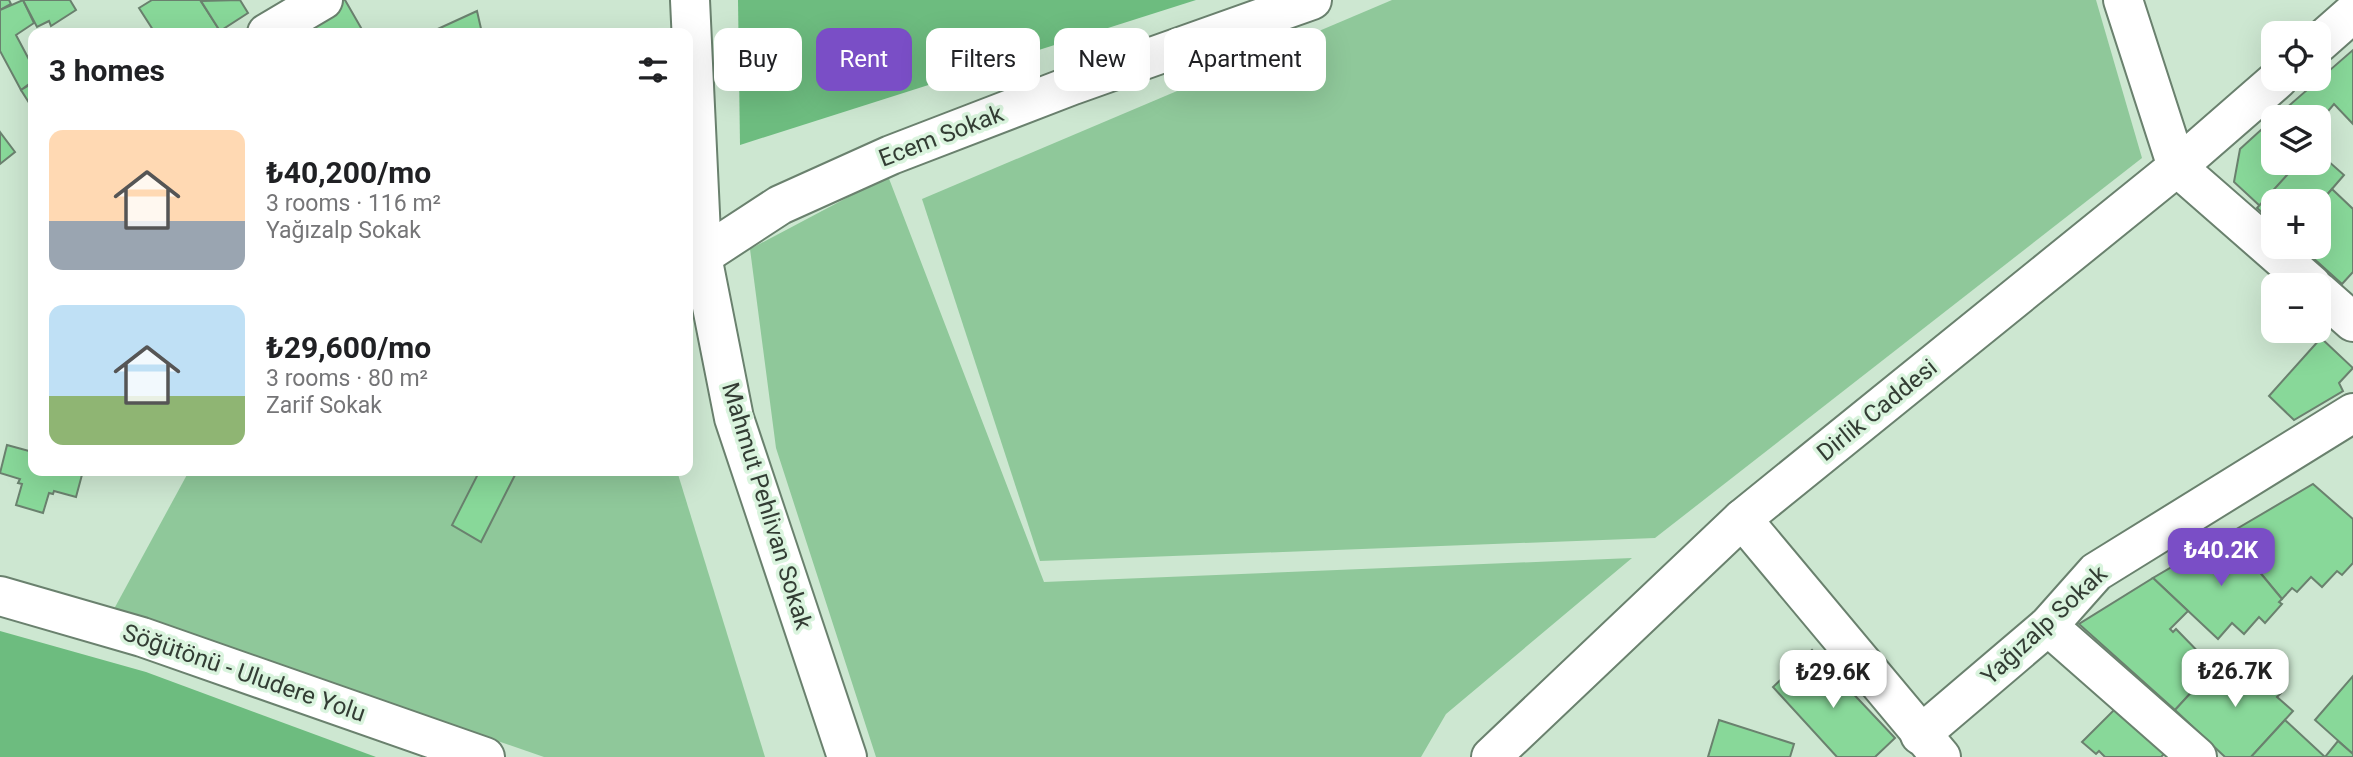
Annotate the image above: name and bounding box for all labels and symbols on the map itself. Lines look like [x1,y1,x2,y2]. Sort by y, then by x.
street label: Ecem Sokak [875,99,1008,173]
street label: Dirlik Caddesi [1811,353,1943,467]
street label: Mahmut Pehlivan Sokak [716,379,818,634]
pin: ₺40.2K [2164,528,2278,588]
street label: Yağızalp Sokak [1975,559,2113,690]
street label: Söğütönü - Uludere Yolu [119,618,369,728]
pin: ₺29.6K [1776,650,1890,710]
pin: ₺26.7K [2178,650,2292,709]

